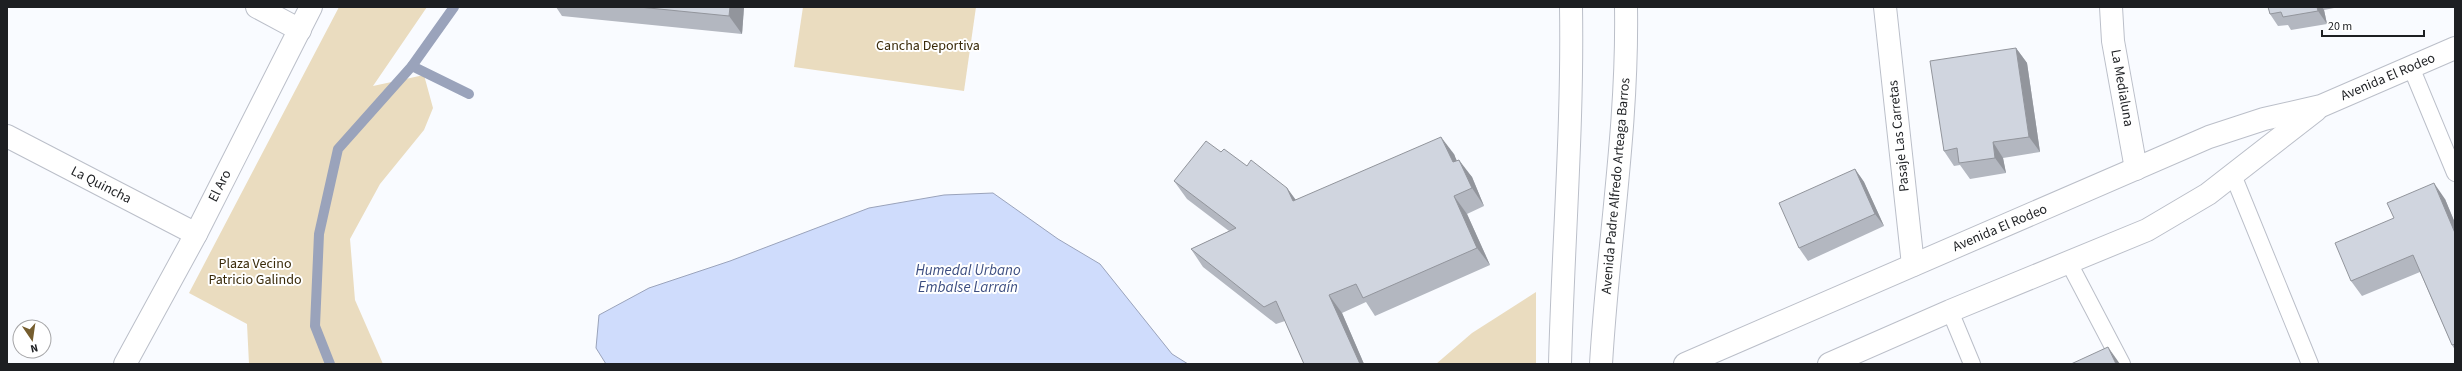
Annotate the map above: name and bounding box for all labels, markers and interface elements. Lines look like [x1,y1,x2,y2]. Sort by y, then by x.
scale bar [2322,12,2424,38]
text: 20 m [2328,18,2352,35]
park label: Cancha Deportiva [876,36,980,56]
street label: La Medialuna [2105,48,2139,128]
street label: Avenida El Rodeo [2338,48,2438,106]
street label: Avenida Padre Alfredo Arteaga Barros [1597,77,1635,295]
street label: Pasaje Las Carretas [1883,79,1915,193]
street label: La Quincha [67,161,135,209]
street label: El Aro [203,166,237,206]
street label: Avenida El Rodeo [1950,199,2050,257]
park label: Plaza Vecino Patricio Galindo [208,254,302,290]
water label: Humedal Urbano Embalse Larraín [915,260,1021,298]
north arrow [12,319,52,359]
text: N [29,340,39,356]

